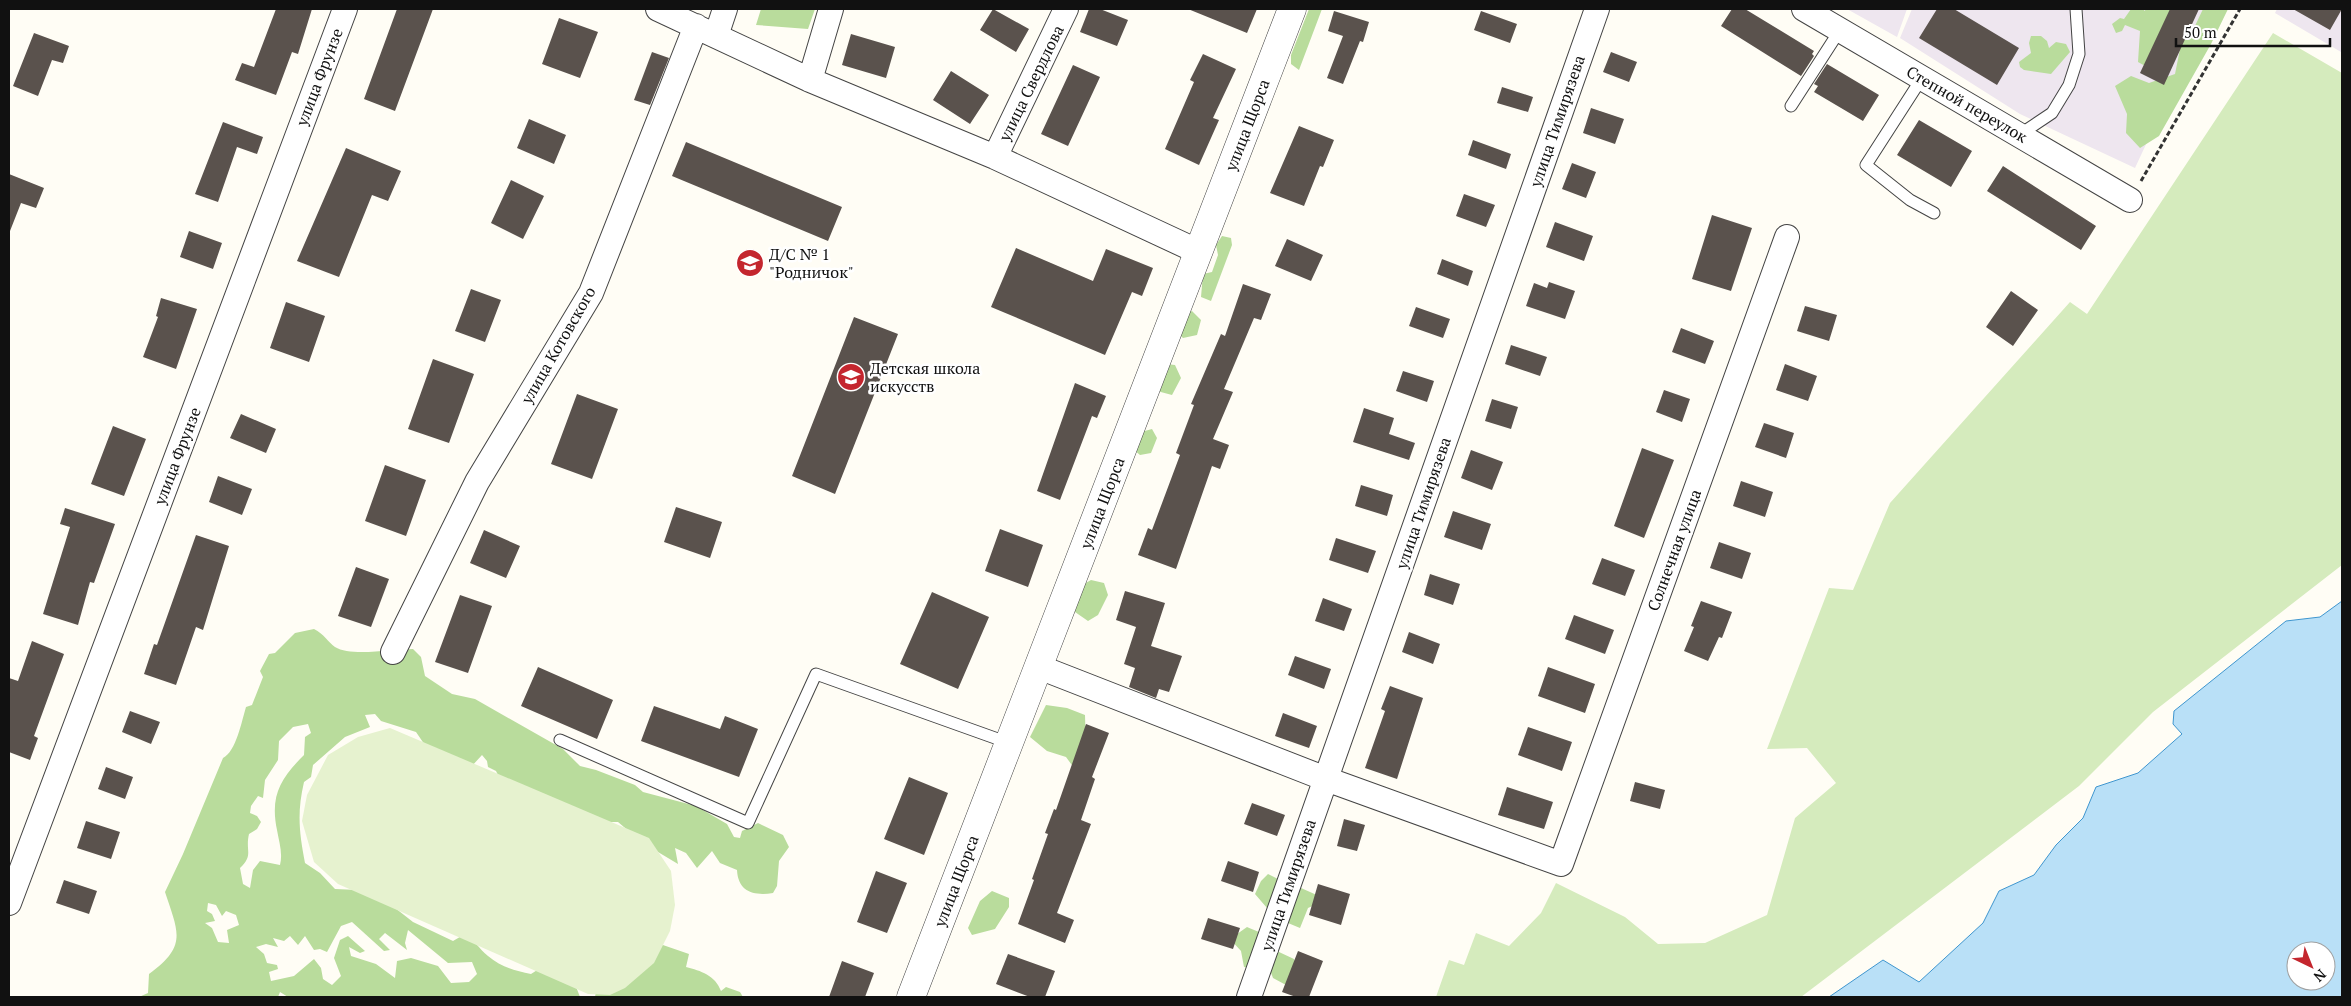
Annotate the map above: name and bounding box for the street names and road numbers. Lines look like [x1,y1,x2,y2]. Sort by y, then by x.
street label: улица Свердлова [993,21,1069,146]
street label: улица Фрунзе [290,25,348,130]
street label: улица Тимирязева [1524,52,1590,191]
street label: Степной переулок [1902,60,2032,148]
street label: улица Щорса [1219,76,1275,175]
street label: улица Котовского [515,282,601,409]
street label: улица Фрунзе [148,404,206,509]
street label: улица Тимирязева [1390,434,1456,573]
street label: улица Щорса [1074,454,1130,553]
street label: Солнечная улица [1642,486,1706,614]
street label: улица Тимирязева [1255,816,1321,955]
street label: улица Щорса [928,832,984,931]

